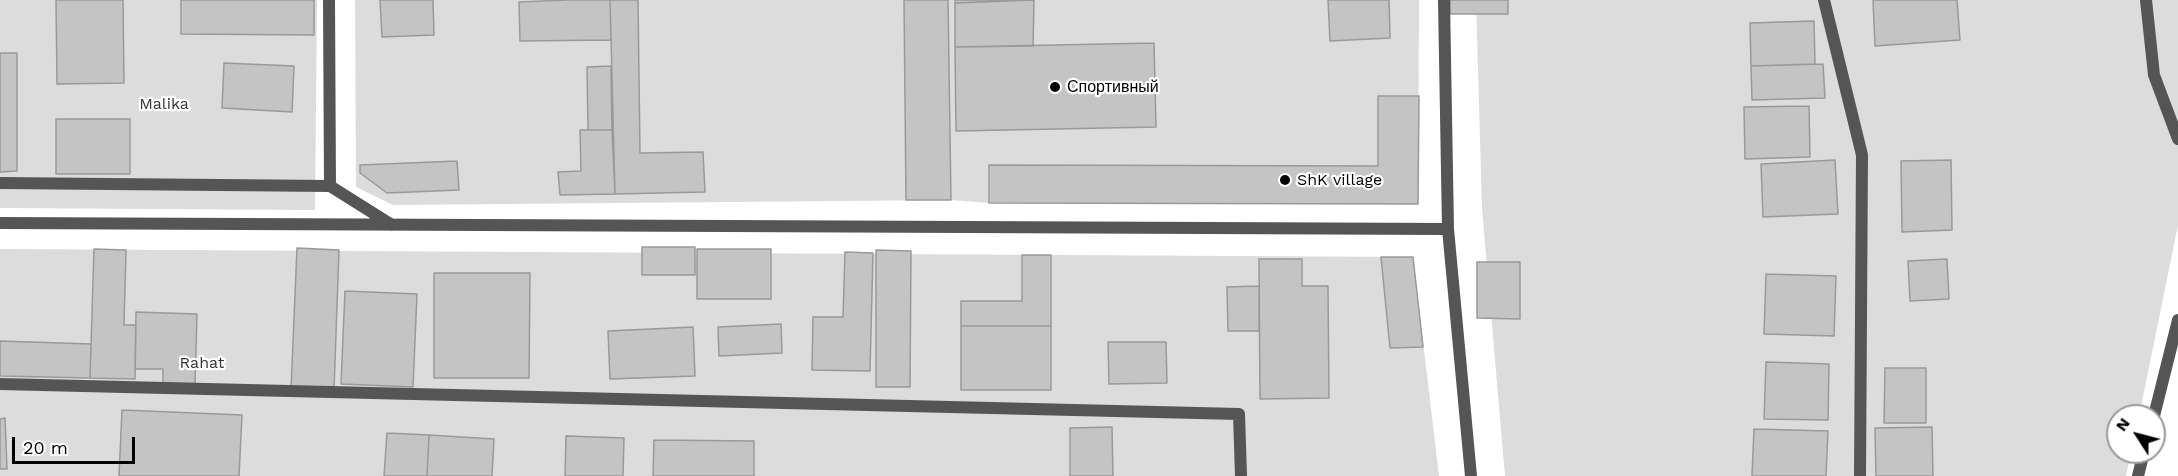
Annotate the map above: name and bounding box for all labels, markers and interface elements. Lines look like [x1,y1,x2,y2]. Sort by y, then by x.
place label: Спортивный [1067,77,1159,97]
marker: Спортивный [1048,80,1062,94]
park label: Malika [139,94,189,114]
place label: ShK village [1297,170,1382,190]
marker: ShK village [1278,173,1292,187]
park label: Rahat [179,353,225,373]
north arrow [2106,404,2166,464]
text: N [2111,414,2134,435]
scale bar [15,425,138,463]
text: 20 m [23,437,68,458]

